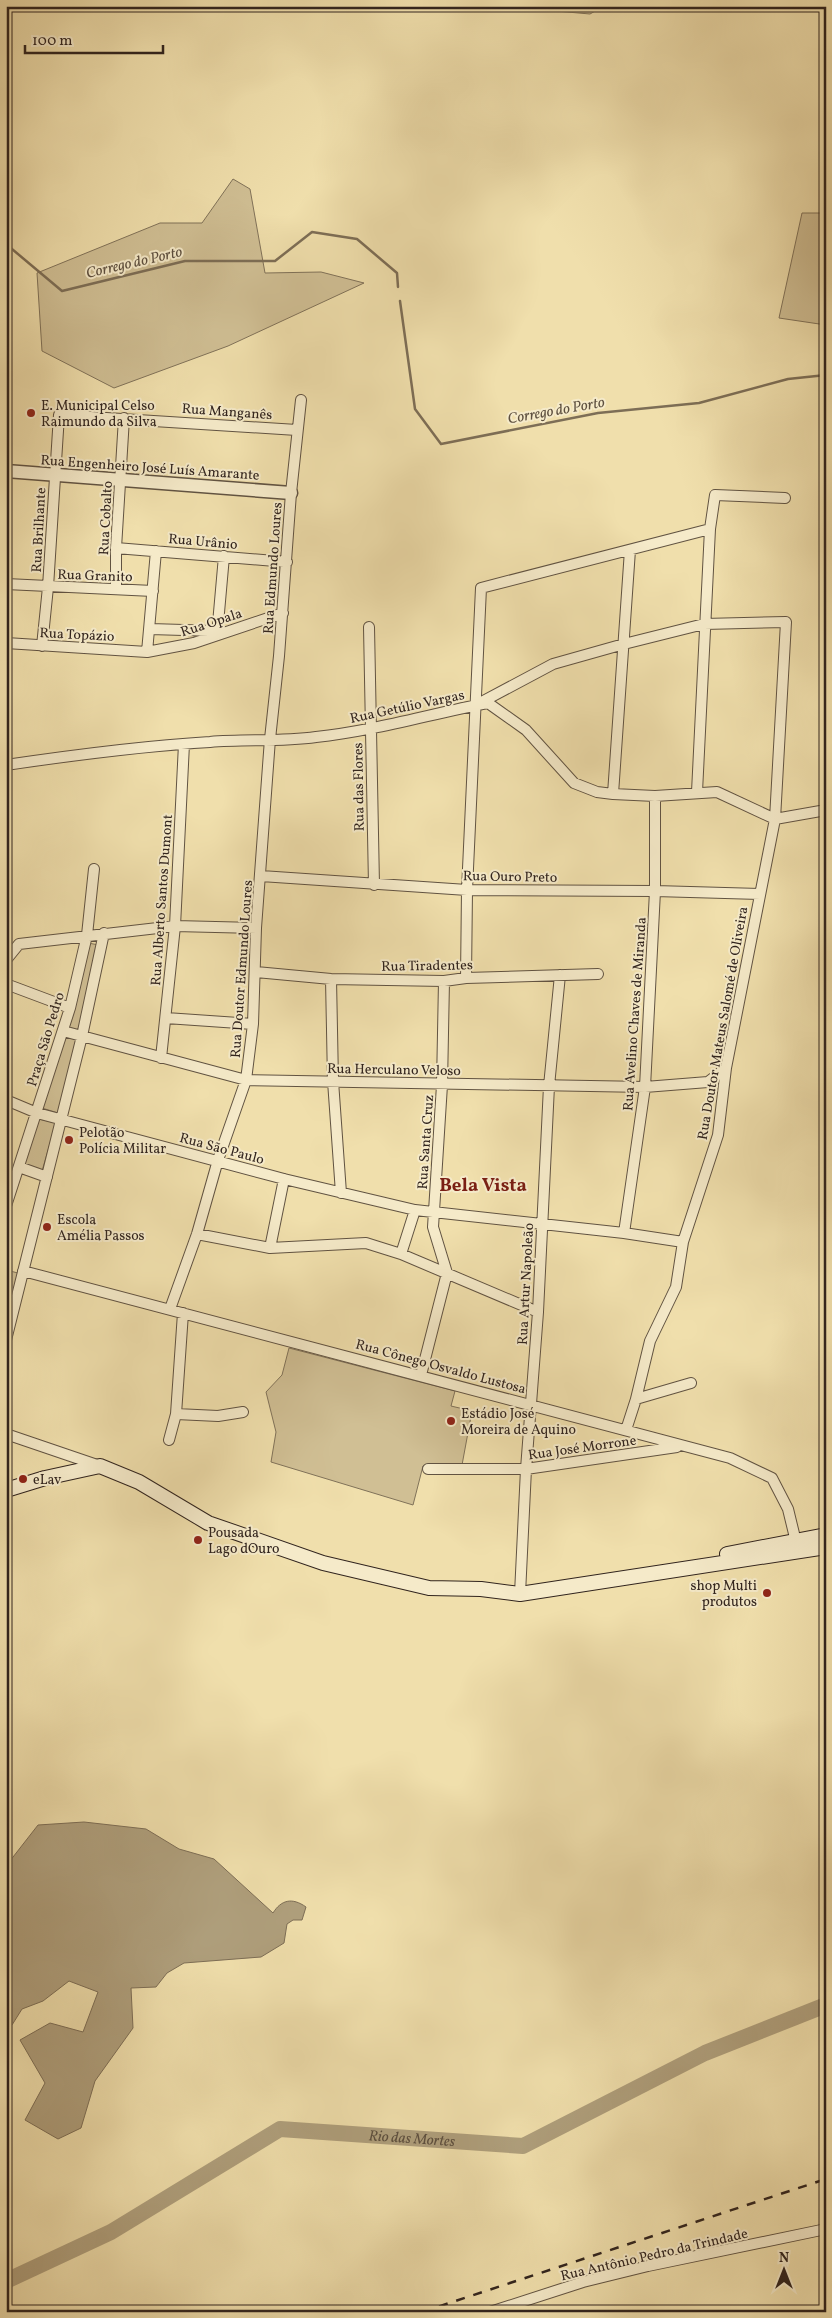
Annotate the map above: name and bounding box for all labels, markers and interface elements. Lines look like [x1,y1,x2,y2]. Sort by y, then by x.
scale bar [25,22,162,54]
text: 100 m [32,31,72,52]
water label: Corrego do Porto [84,242,185,285]
water label: Corrego do Porto [506,393,607,430]
place label: E. Municipal Celso Raimundo da Silva [41,397,157,432]
street label: Rua Manganês [181,400,273,425]
marker: E. Municipal Celso Raimundo da Silva [25,407,37,419]
street label: Rua Engenheiro José Luís Amarante [40,451,260,486]
street label: Rua Cobalto [95,480,118,556]
street label: Rua Brilhante [28,487,51,573]
street label: Rua Edmundo Loures [259,502,288,635]
street label: Rua Urânio [167,530,238,555]
street label: Rua Granito [57,566,133,587]
street label: Rua Opala [178,605,245,642]
street label: Rua Topázio [39,624,115,647]
street label: Rua Getúlio Vargas [348,686,466,729]
street label: Rua das Flores [349,742,370,832]
street label: Rua Alberto Santos Dumont [147,814,178,986]
street label: Rua Ouro Preto [463,867,557,888]
street label: Rua Doutor Edmundo Loures [227,879,258,1059]
street label: Rua Doutor Mateus Salomé de Oliveira [694,905,753,1141]
street label: Rua Avelino Chaves de Miranda [619,916,652,1112]
street label: Rua Tiradentes [381,956,473,977]
street label: Praça São Pedro [23,990,70,1089]
street label: Rua Herculano Veloso [327,1060,461,1081]
street label: Rua Santa Cruz [414,1094,439,1190]
place label: Pelotão Polícia Militar [79,1124,166,1159]
street label: Rua São Paulo [177,1129,266,1170]
marker: Pelotão Polícia Militar [63,1134,75,1146]
district label: Bela Vista [439,1173,527,1199]
place label: Escola Amélia Passos [57,1211,145,1246]
marker: Escola Amélia Passos [41,1221,53,1233]
street label: Rua Artur Napoleão [514,1222,539,1346]
street label: Rua Cônego Osvaldo Lustosa [353,1336,528,1399]
place label: Estádio José Moreira de Aquino [461,1405,576,1440]
marker: Estádio José Moreira de Aquino [445,1415,457,1427]
street label: Rua José Morrone [527,1431,638,1465]
place label: eLav [33,1471,62,1490]
marker: eLav [17,1473,29,1485]
place label: Pousada Lago dOuro [208,1524,280,1559]
marker: Pousada Lago dOuro [192,1534,204,1546]
place label: shop Multi produtos [690,1577,757,1612]
marker: shop Multi produtos [761,1587,773,1599]
water label: Rio das Mortes [368,2126,456,2153]
street label: Rua Antônio Pedro da Trindade [559,2225,750,2286]
north arrow [760,2246,810,2296]
text: N [779,2249,789,2268]

